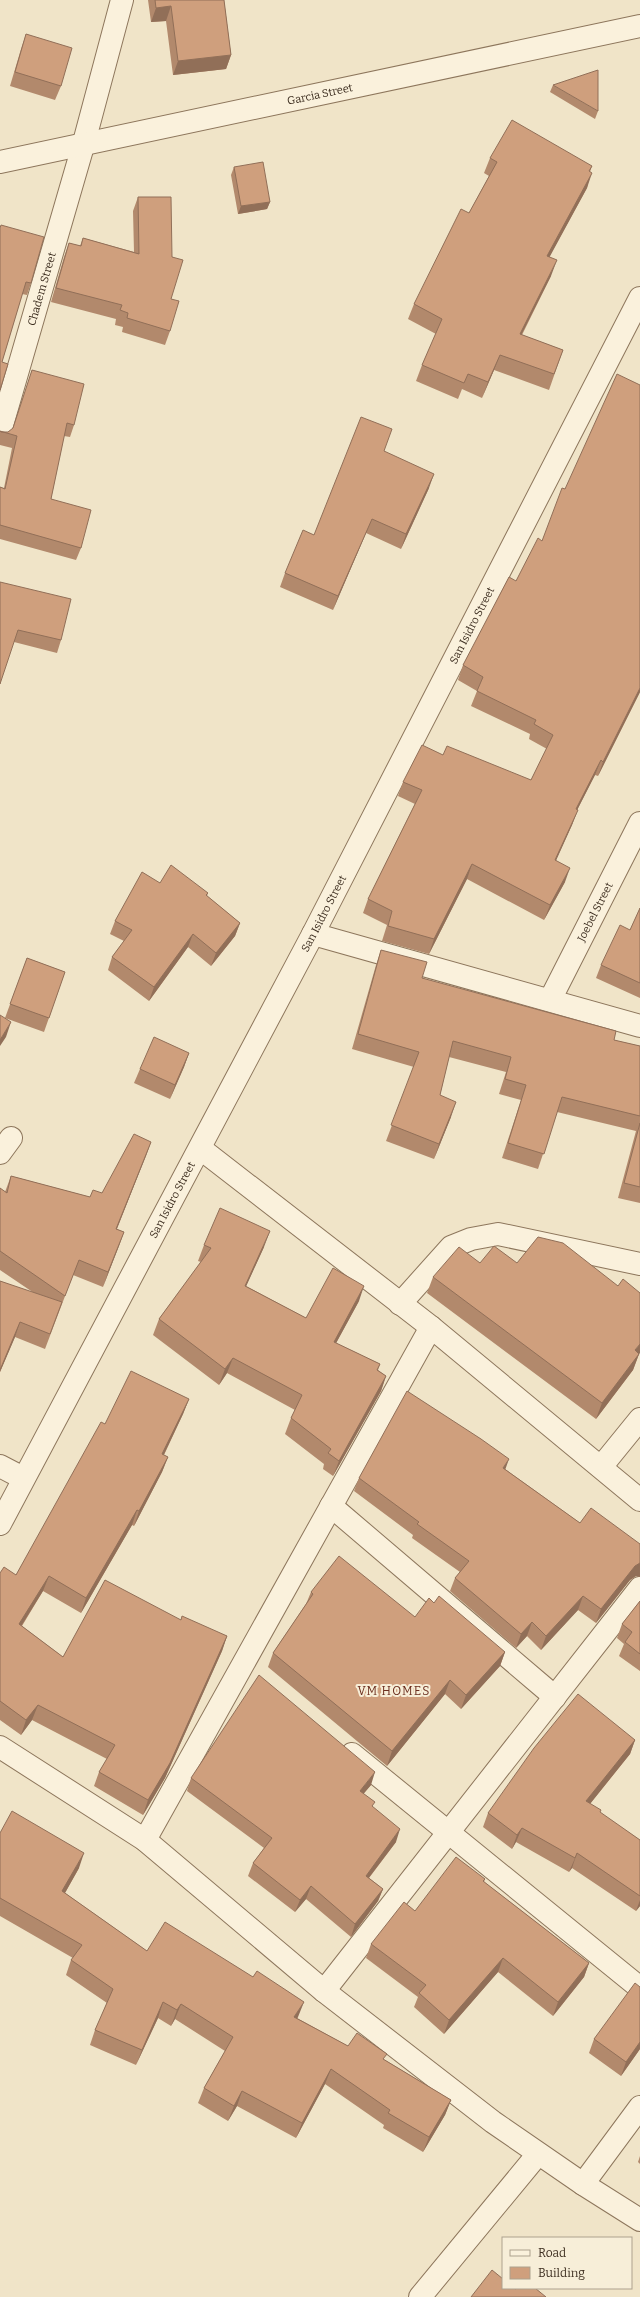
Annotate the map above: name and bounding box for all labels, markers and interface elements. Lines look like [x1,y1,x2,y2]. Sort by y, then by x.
street label: Garcia Street [286,81,354,108]
street label: Chadem Street [25,251,59,327]
street label: San Isidro Street [447,585,497,666]
street label: San Isidro Street [299,873,349,954]
street label: Joebel Street [574,880,616,945]
street label: San Isidro Street [147,1160,198,1240]
district label: VM HOMES [358,1684,430,1698]
legend [502,2237,632,2289]
text: Road [538,2246,566,2260]
text: Building [538,2266,585,2280]

